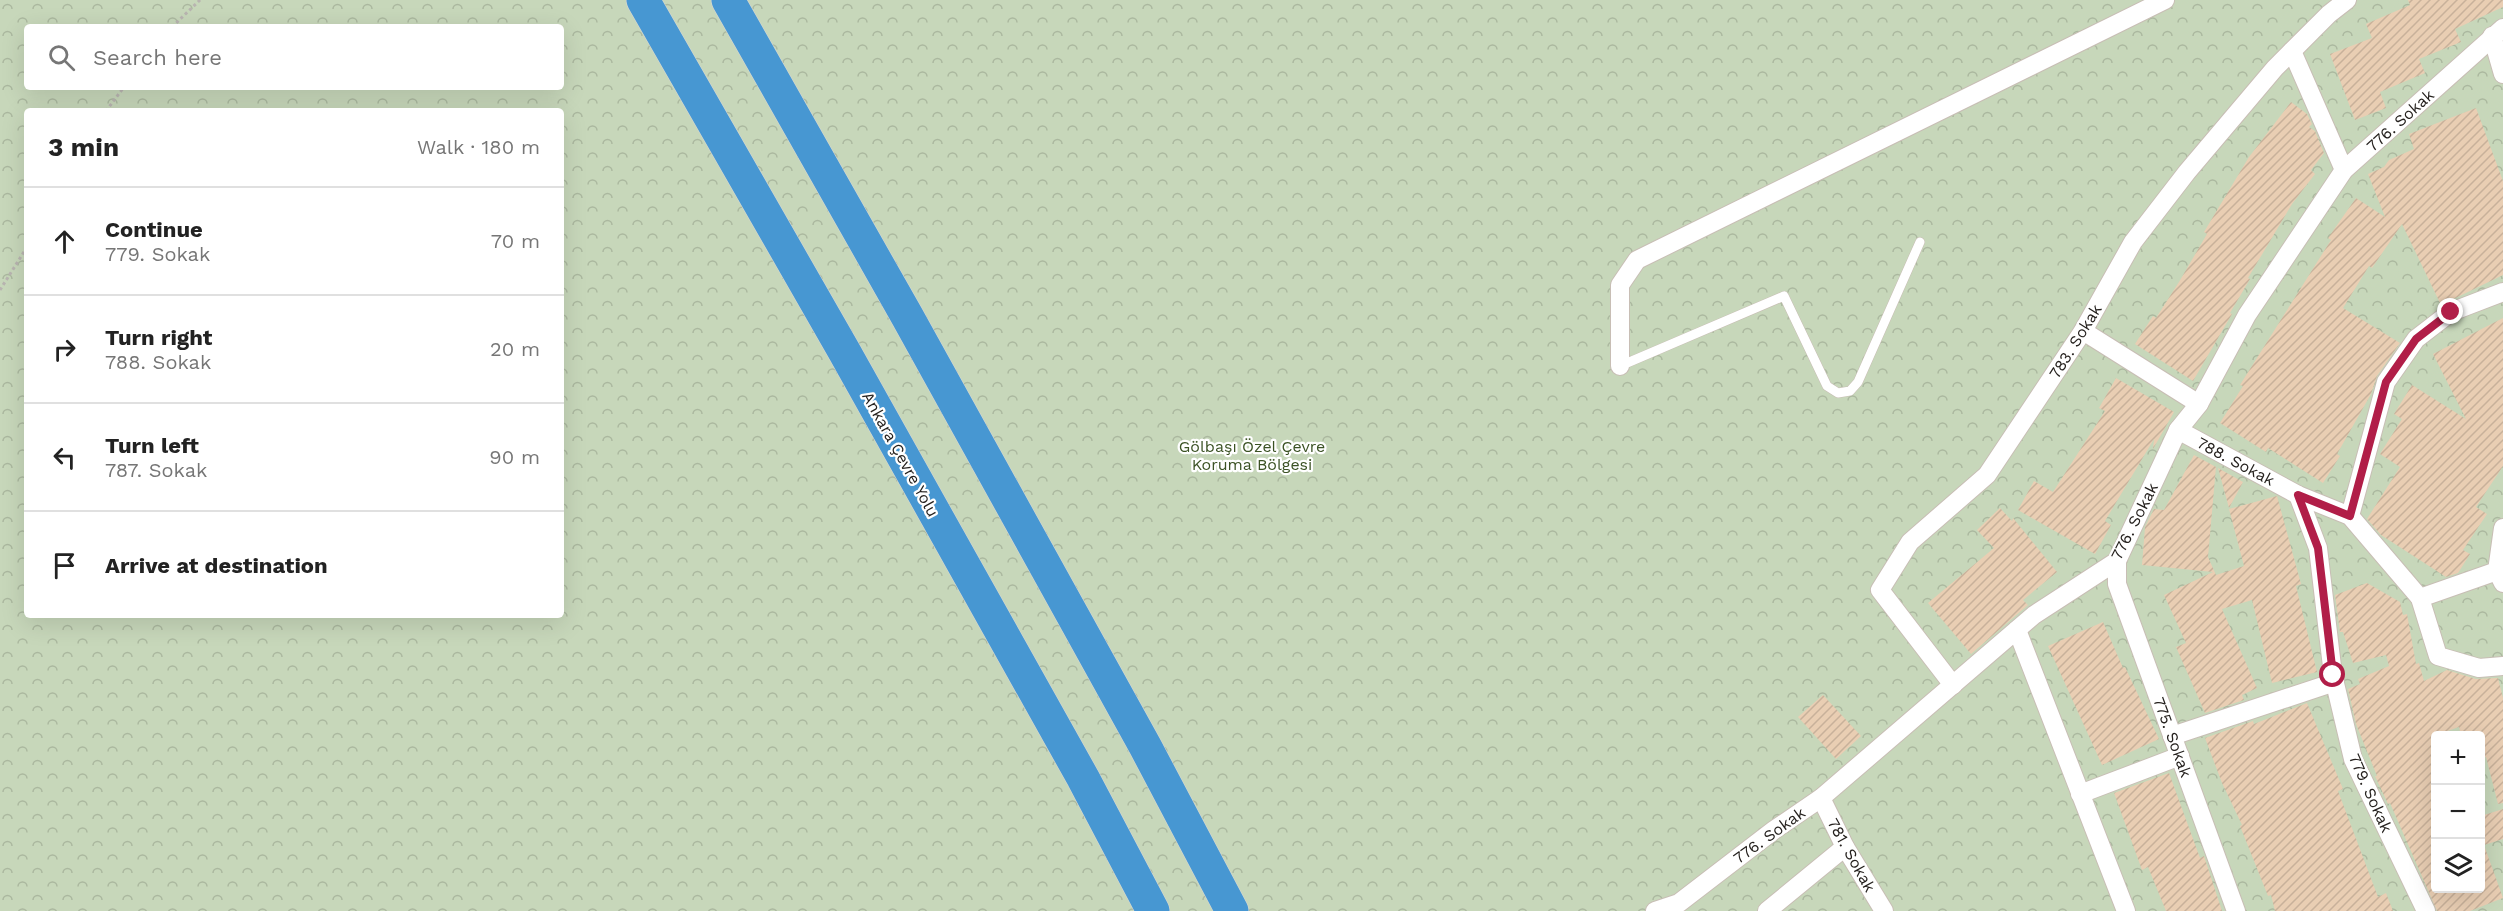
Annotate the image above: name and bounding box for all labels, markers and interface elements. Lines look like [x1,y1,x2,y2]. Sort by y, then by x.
search box [24,24,564,90]
icon: search [45,41,78,74]
text: Search here [93,45,222,70]
street label: 776. Sokak [2363,85,2438,156]
text: 3 min [48,132,119,162]
text: Walk · 180 m [417,135,540,159]
text: Continue [105,217,203,242]
icon: ahead [48,225,81,258]
text: 70 m [491,229,540,253]
text: 779. Sokak [105,242,210,266]
route end [2437,298,2463,324]
street label: 783. Sokak [2045,301,2106,382]
text: Turn right [105,325,212,350]
icon: right [48,333,81,366]
text: 20 m [490,337,540,361]
text: 788. Sokak [105,350,211,374]
street label: Ankara Çevre Yolu [858,388,943,520]
text: Turn left [105,433,199,458]
street label: 788. Sokak [2194,433,2278,490]
park label: Gölbaşı Özel Çevre Koruma Bölgesi [1179,437,1325,474]
icon: left [48,441,81,474]
text: 90 m [489,445,540,469]
text: 787. Sokak [105,458,207,482]
street label: 776. Sokak [2107,480,2162,563]
icon: arrive [48,549,81,582]
text: Arrive at destination [105,553,328,578]
route start [2319,661,2345,687]
street label: 775. Sokak [2149,695,2196,780]
map controls [2431,731,2485,893]
button: + [2431,731,2485,785]
street label: 779. Sokak [2345,751,2396,836]
button: − [2431,785,2485,839]
street label: 776. Sokak [1730,803,1809,868]
street label: 781. Sokak [1824,815,1880,895]
button: layers [2431,839,2485,893]

